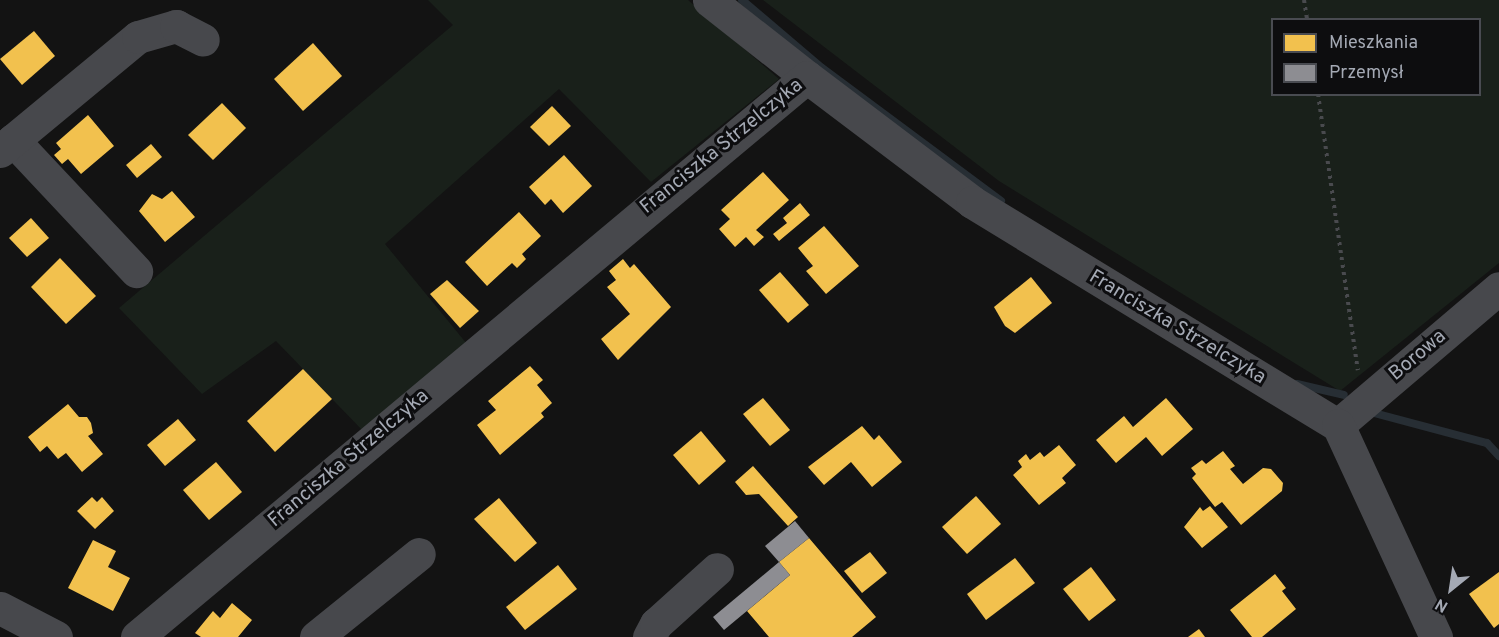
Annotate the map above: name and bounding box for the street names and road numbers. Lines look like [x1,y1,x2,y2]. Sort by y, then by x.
street label: Franciszka Strzelczyka [636,74,808,220]
street label: Franciszka Strzelczyka [1084,266,1270,390]
street label: Borowa [1385,325,1451,387]
street label: Franciszka Strzelczyka [264,385,434,533]

